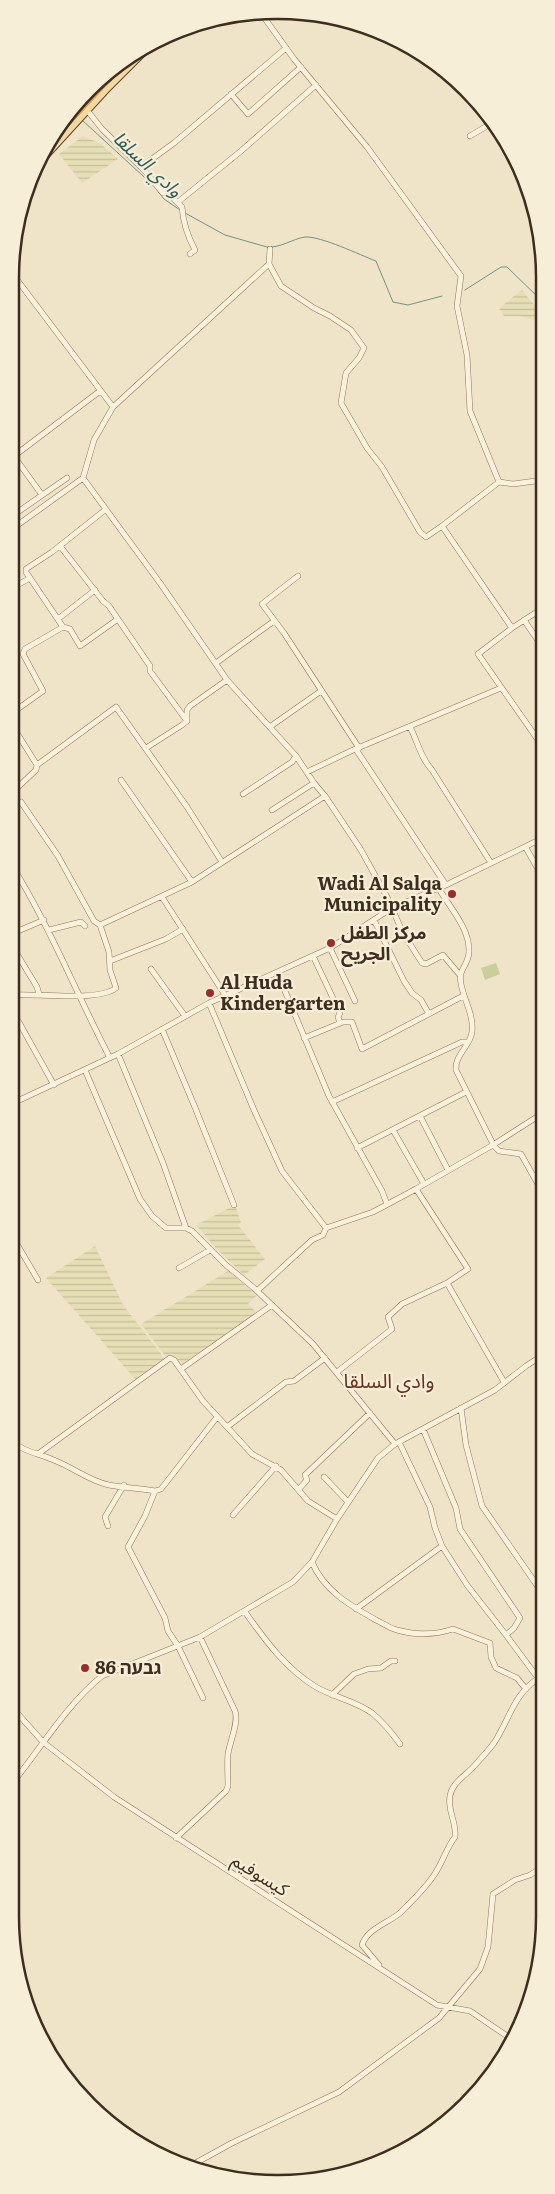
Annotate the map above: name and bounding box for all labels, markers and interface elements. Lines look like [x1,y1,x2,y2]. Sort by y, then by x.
water label: وادي السلقا [106,124,190,205]
place label: Wadi Al Salqa Municipality [317,869,443,917]
marker: Wadi Al Salqa Municipality [446,888,458,900]
place label: مركز الطفل الجريح [341,918,426,967]
marker: مركز الطفل الجريح [325,937,337,949]
place label: Al Huda Kindergarten [220,968,346,1016]
marker: Al Huda Kindergarten [204,987,216,999]
district label: وادي السلقا [343,1364,435,1397]
place label: גבעה 86 [95,1653,161,1680]
marker: גבעה 86 [79,1662,91,1674]
street label: كيسوفيم [226,1846,295,1903]

